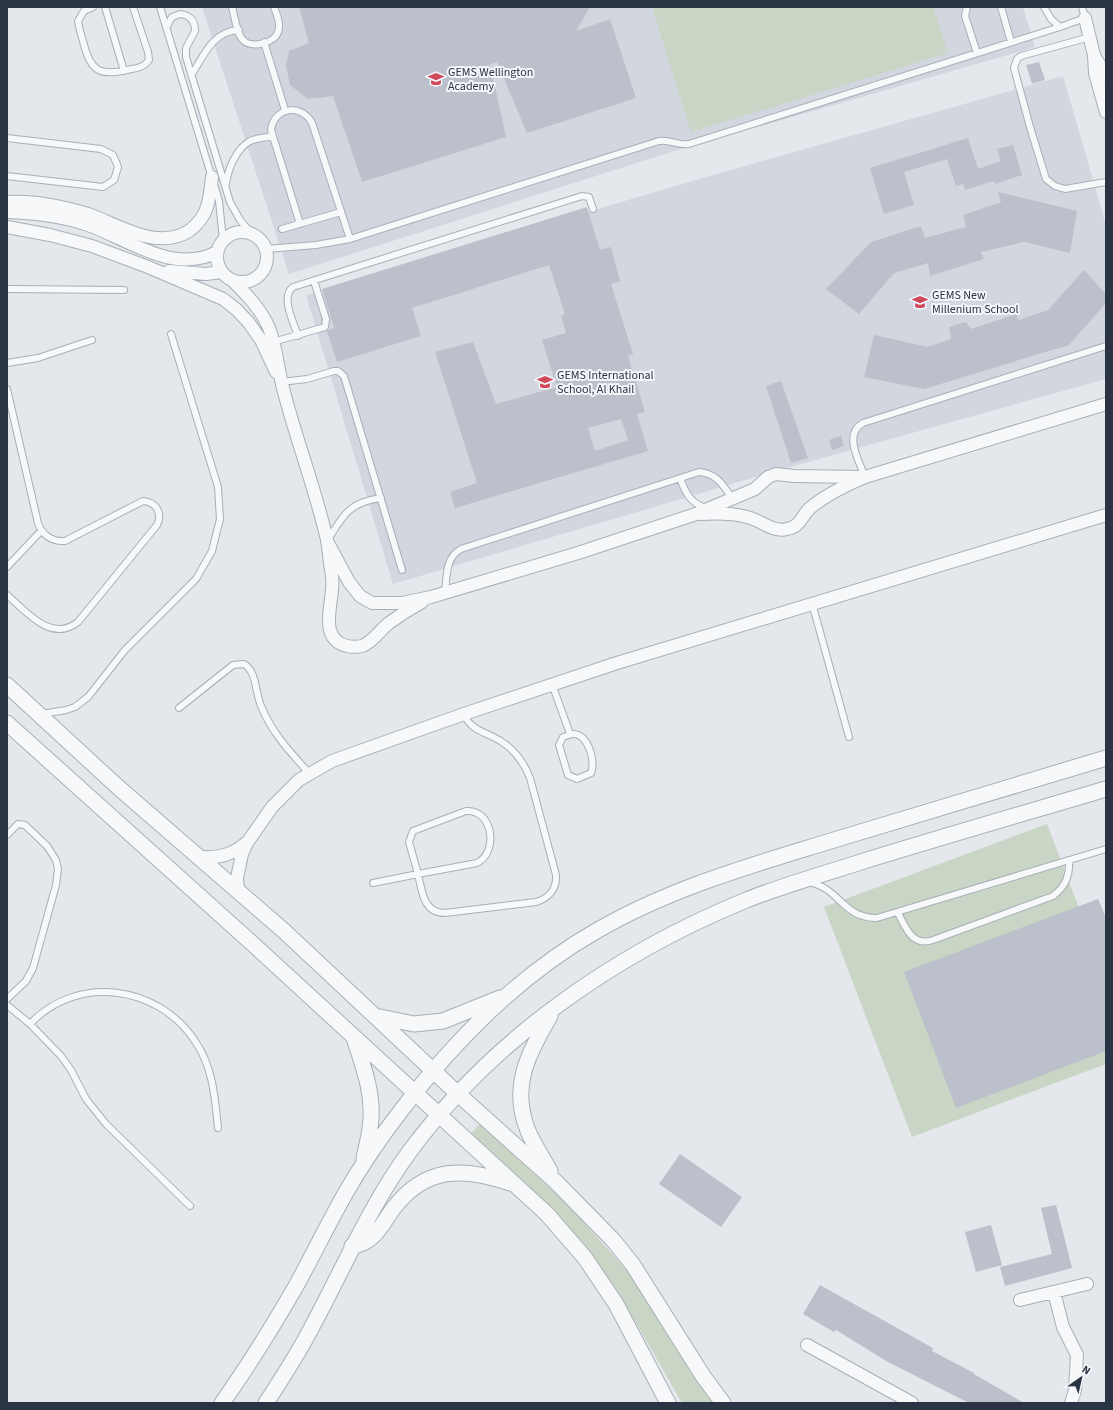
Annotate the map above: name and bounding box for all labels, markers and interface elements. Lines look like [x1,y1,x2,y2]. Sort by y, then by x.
place label: GEMS Wellington Academy [448,64,533,95]
school or university icon: GEMS Wellington Academy [427,70,445,88]
place label: GEMS New Millenium School [932,287,1019,318]
school or university icon: GEMS New Millenium School [911,293,929,311]
place label: GEMS International School, Al Khail [557,367,654,398]
school or university icon: GEMS International School, Al Khail [536,373,554,391]
north arrow [1061,1358,1101,1398]
text: N [1079,1362,1094,1378]

